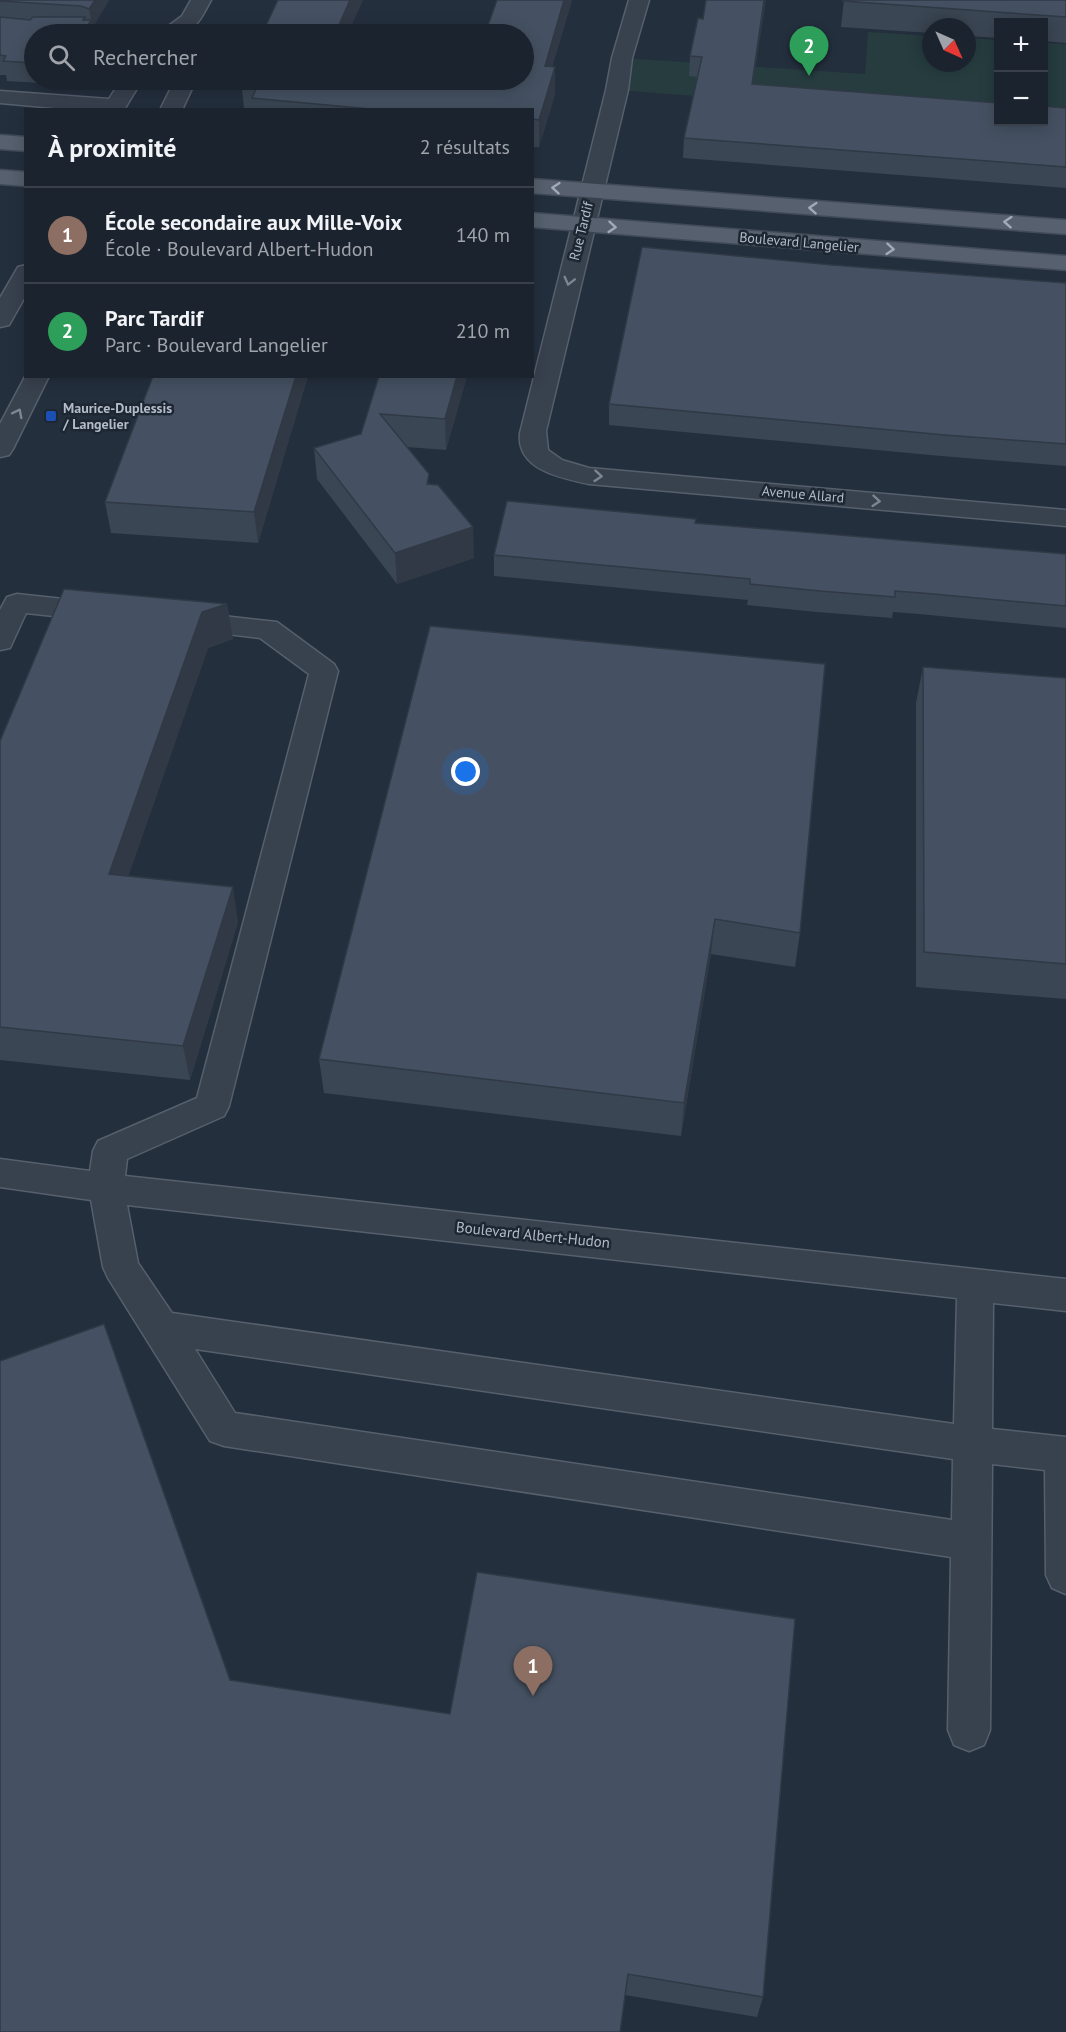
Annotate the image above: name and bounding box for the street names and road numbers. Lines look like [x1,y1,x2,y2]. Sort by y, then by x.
street label: Rue Tardif [565,199,597,262]
street label: Boulevard Langelier [739,228,860,256]
street label: Avenue Allard [761,481,845,507]
street label: Boulevard Albert-Hudon [455,1217,611,1252]

